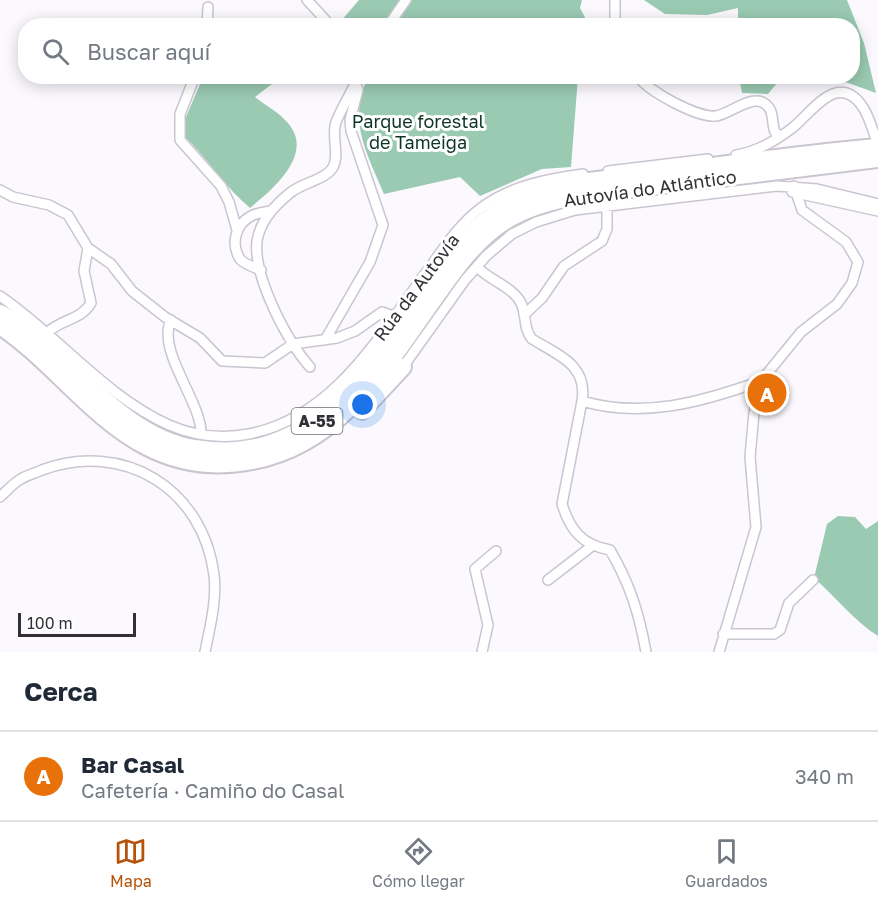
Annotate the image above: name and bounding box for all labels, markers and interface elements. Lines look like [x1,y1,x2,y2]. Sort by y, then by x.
search box [18,18,860,84]
icon: search [39,35,72,68]
text: Buscar aquí [87,38,210,65]
park label: Parque forestal de Tameiga [352,110,485,153]
street label: Autovía do Atlántico [562,165,738,211]
street label: Rúa da Autovía [369,229,463,345]
pin: A [748,370,786,416]
your location [348,390,377,419]
road number: A-55 [292,408,342,434]
scale bar [18,610,136,638]
text: 100 m [27,613,73,633]
text: Cerca [24,676,98,707]
text: Bar Casal [81,751,184,778]
text: A [36,764,51,788]
text: 340 m [795,764,854,788]
text: Cafetería · Camiño do Casal [81,778,344,802]
tab: Mapa [110,835,152,891]
tab: Cómo llegar [372,835,465,891]
tab: Guardados [685,835,768,891]

